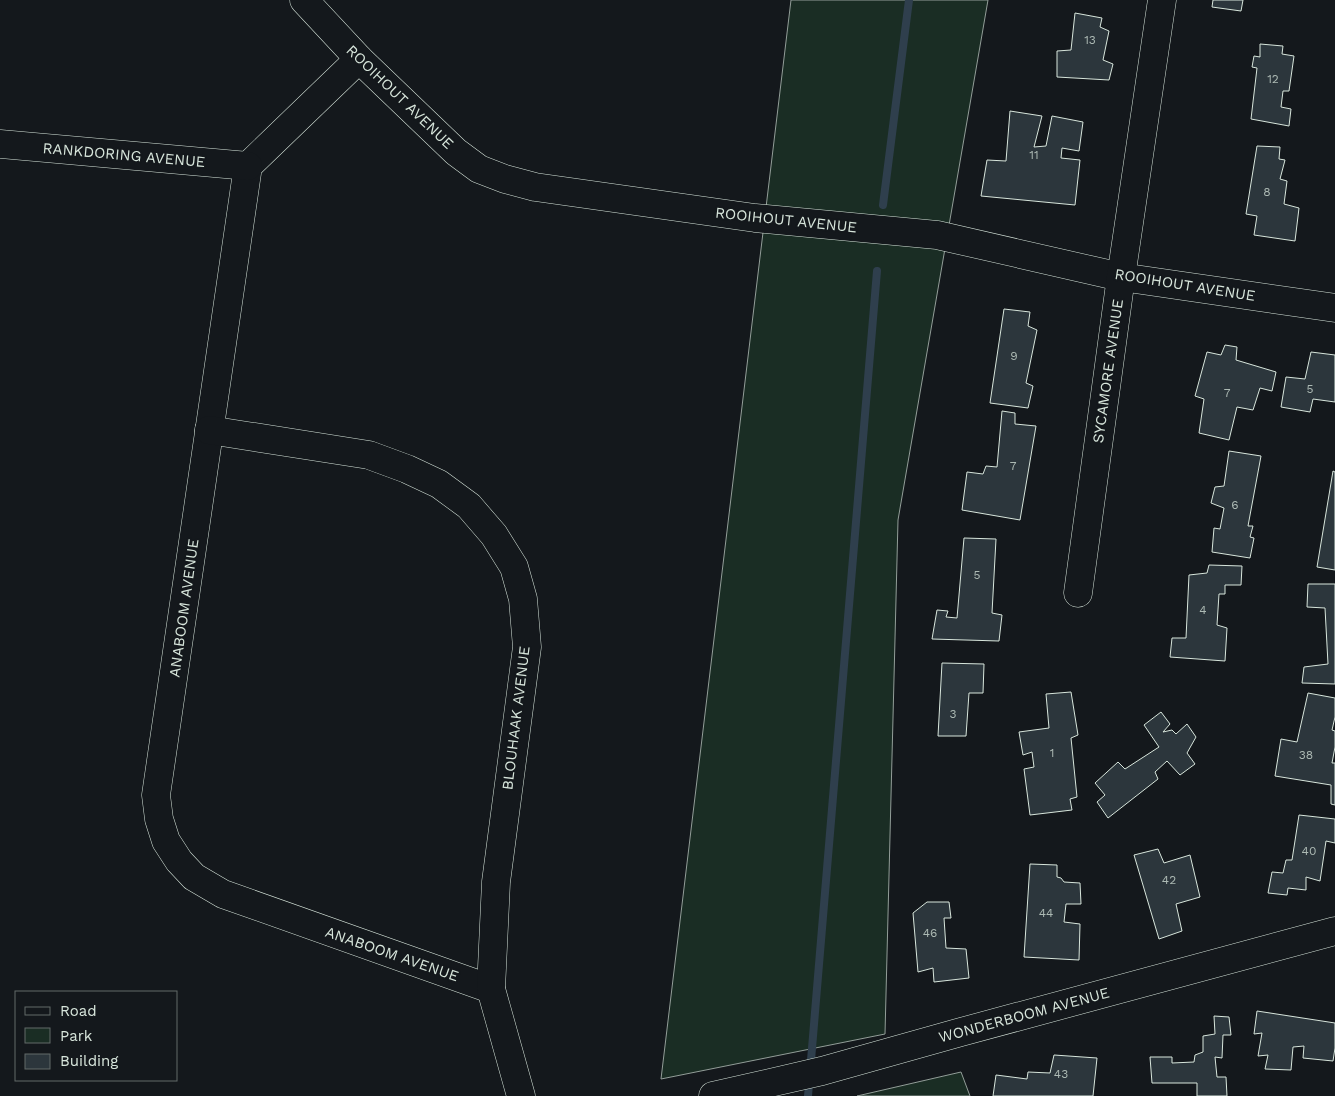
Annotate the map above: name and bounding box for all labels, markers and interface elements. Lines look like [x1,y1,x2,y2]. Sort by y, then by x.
house number: 13 [1084,33,1096,47]
street label: ROOIHOUT AVENUE [343,41,457,153]
house number: 12 [1267,72,1279,86]
street label: RANKDORING AVENUE [42,139,206,171]
house number: 11 [1029,148,1039,162]
house number: 8 [1263,185,1271,199]
street label: ROOIHOUT AVENUE [714,204,858,236]
street label: ROOIHOUT AVENUE [1113,265,1257,305]
street label: SYCAMORE AVENUE [1089,298,1127,444]
house number: 9 [1010,349,1018,363]
house number: 5 [1307,382,1314,396]
house number: 7 [1224,386,1231,400]
house number: 7 [1010,459,1017,473]
house number: 6 [1231,498,1239,512]
street label: ANABOOM AVENUE [165,537,203,679]
house number: 5 [974,568,981,582]
house number: 4 [1199,603,1207,617]
street label: BLOUHAAK AVENUE [498,645,534,791]
house number: 3 [950,707,957,721]
house number: 1 [1050,746,1054,760]
house number: 38 [1299,748,1313,762]
house number: 40 [1302,844,1316,858]
house number: 42 [1162,873,1176,887]
house number: 44 [1039,906,1053,920]
street label: ANABOOM AVENUE [323,923,461,985]
house number: 46 [923,926,937,940]
street label: WONDERBOOM AVENUE [937,984,1111,1046]
legend [15,991,178,1081]
text: Road [60,1002,97,1020]
text: Park [60,1027,93,1045]
text: Building [60,1052,118,1070]
house number: 43 [1054,1067,1068,1081]

